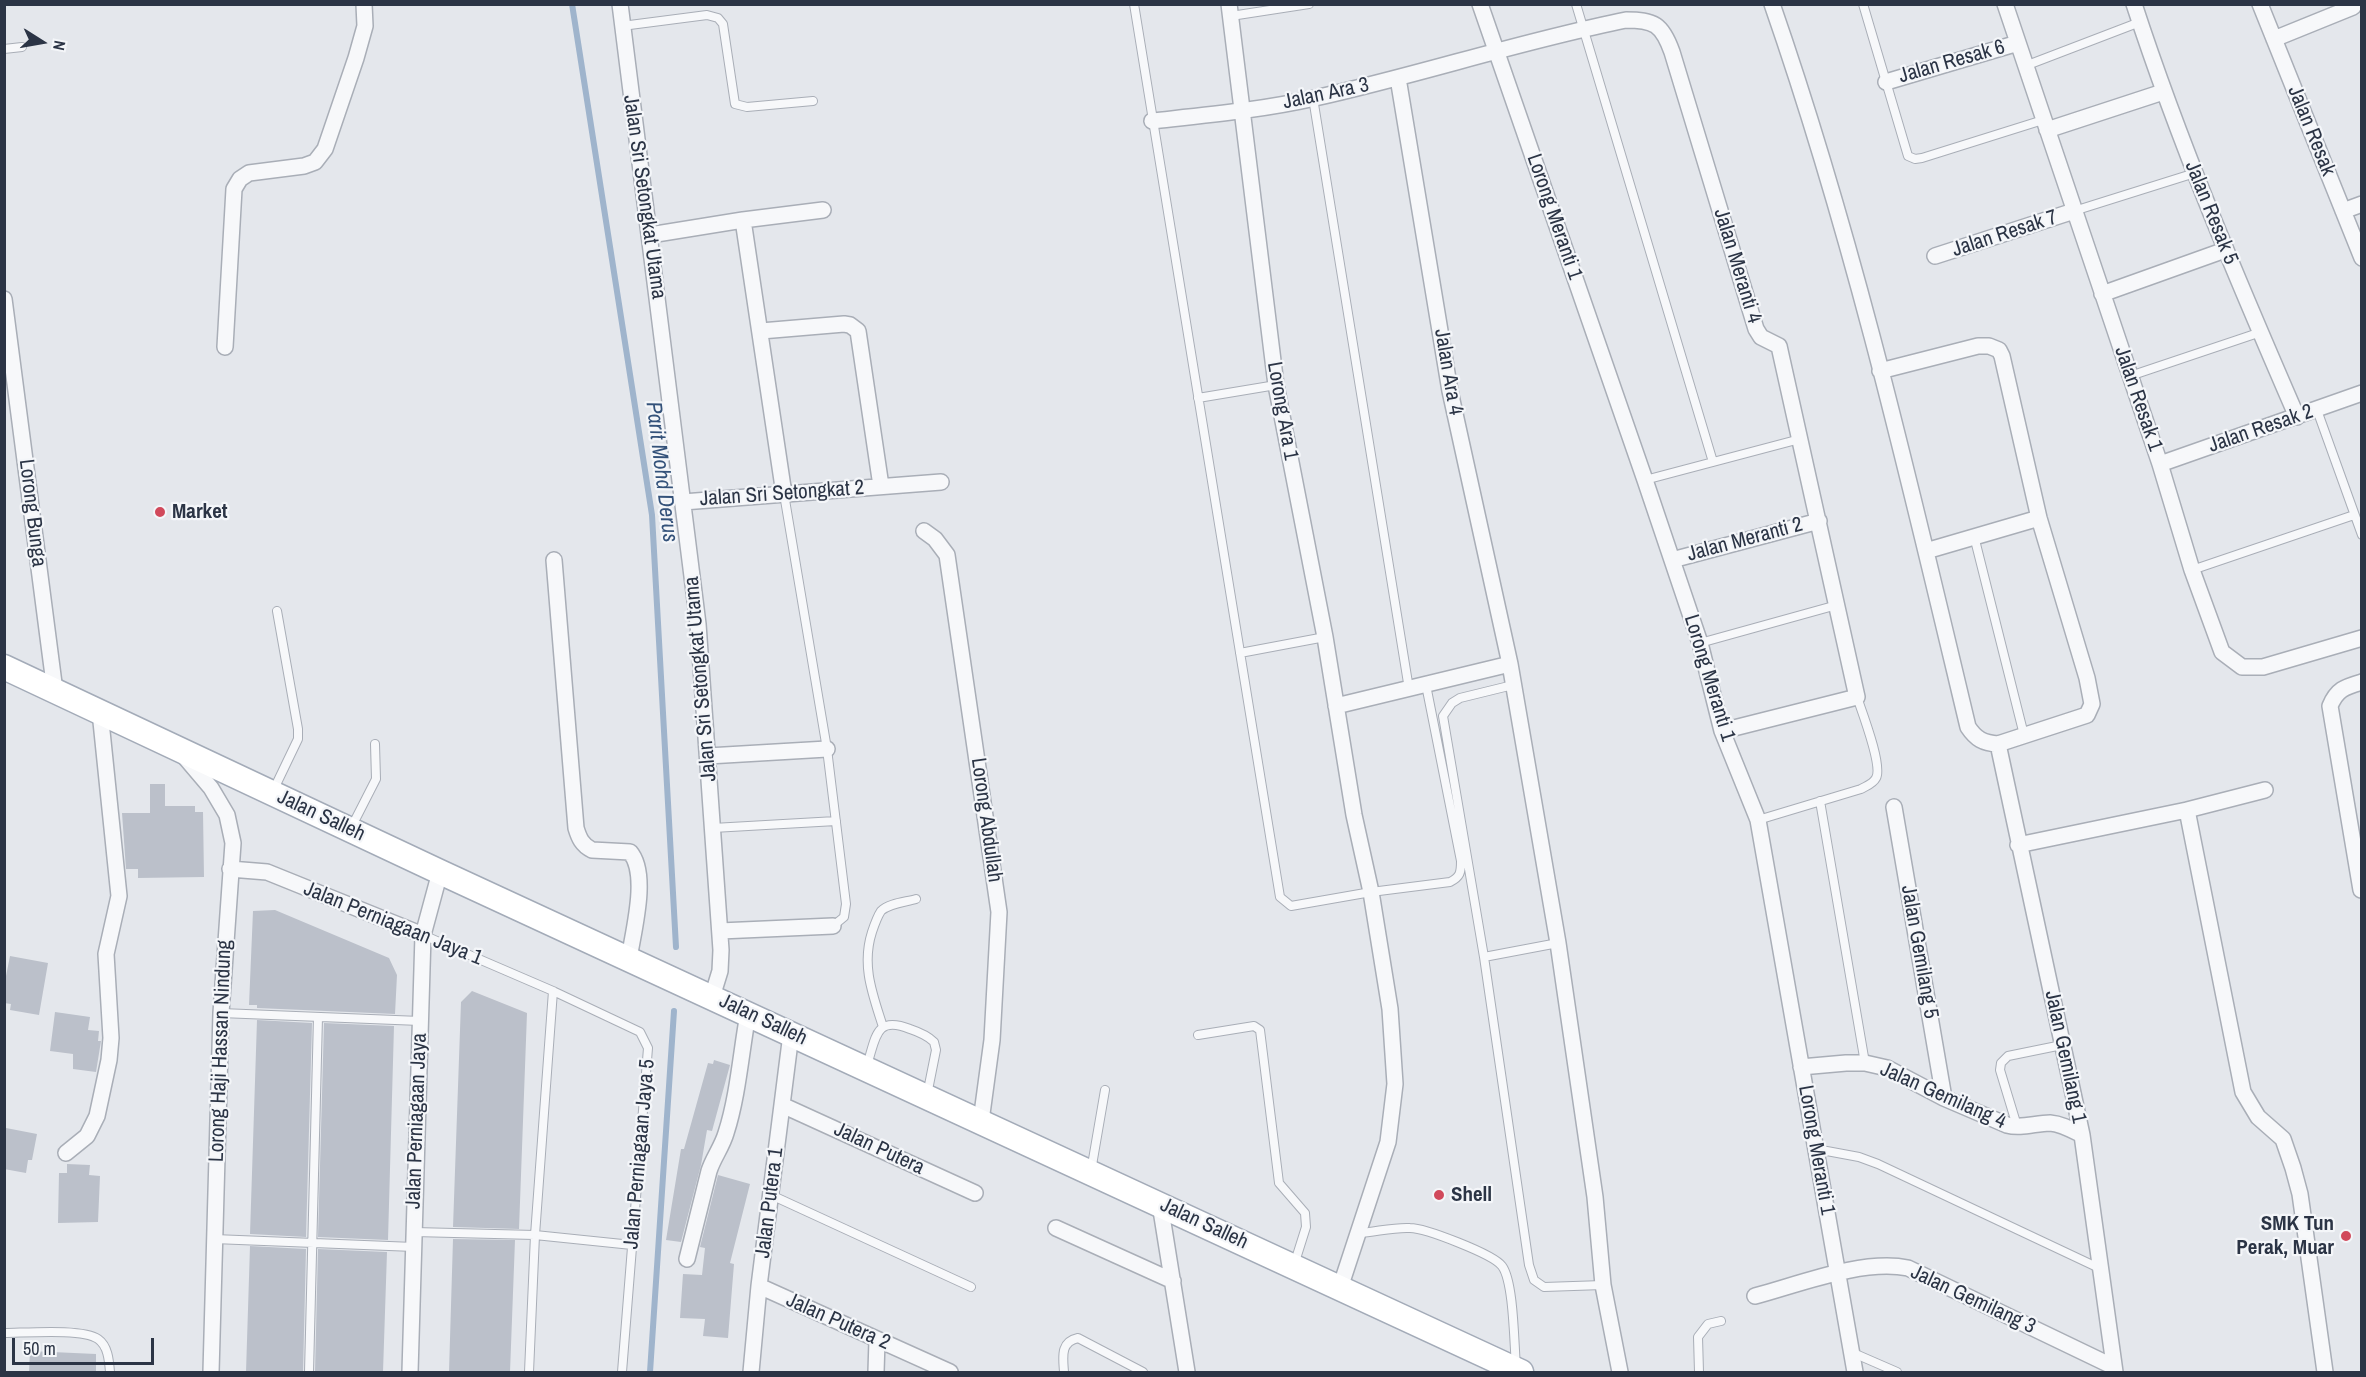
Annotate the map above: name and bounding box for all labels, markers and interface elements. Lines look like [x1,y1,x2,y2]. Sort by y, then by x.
north arrow [12,12,72,72]
street label: Jalan Resak 6 [1896,35,2008,89]
text: N [48,39,71,52]
street label: Jalan Ara 3 [1281,73,1371,115]
street label: Jalan Resak [2282,82,2340,180]
street label: Jalan Sri Setongkat Utama [617,93,671,301]
street label: Lorong Meranti 1 [1521,151,1587,283]
street label: Jalan Resak 5 [2179,158,2243,268]
street label: Jalan Resak 7 [1949,205,2061,263]
street label: Jalan Meranti 4 [1708,206,1766,326]
street label: Jalan Ara 4 [1428,327,1468,417]
street label: Jalan Resak 1 [2108,343,2168,455]
street label: Lorong Ara 1 [1261,360,1303,462]
street label: Jalan Resak 2 [2205,399,2317,459]
water label: Parit Mohd Derus [639,400,683,544]
street label: Lorong Bunga [13,458,51,568]
street label: Jalan Sri Setongkat 2 [699,476,865,512]
place label: Market [172,499,228,525]
marker: Market [153,505,167,519]
street label: Jalan Meranti 2 [1684,512,1806,568]
street label: Jalan Sri Setongkat Utama [679,575,723,783]
street label: Lorong Meranti 1 [1678,612,1740,744]
street label: Lorong Abdullah [965,756,1007,884]
street label: Jalan Salleh [273,785,369,847]
street label: Jalan Perniagaan Jaya 1 [300,877,486,971]
street label: Jalan Gemilang 5 [1895,883,1943,1021]
street label: Lorong Haji Hassan Nindung [205,940,237,1162]
street label: Jalan Gemilang 1 [2039,988,2091,1126]
street label: Jalan Salleh [715,989,811,1051]
street label: Jalan Perniagaan Jaya [401,1033,433,1209]
street label: Jalan Gemilang 4 [1876,1057,2010,1135]
street label: Jalan Perniagaan Jaya 5 [619,1058,661,1250]
street label: Lorong Meranti 1 [1792,1083,1840,1217]
street label: Jalan Putera [830,1117,928,1181]
street label: Jalan Putera 1 [751,1146,789,1260]
place label: Shell [1451,1182,1492,1208]
marker: Shell [1432,1188,1446,1202]
street label: Jalan Salleh [1156,1193,1252,1255]
place label: SMK Tun Perak, Muar [2236,1211,2334,1261]
marker: SMK Tun Perak, Muar [2339,1229,2353,1243]
street label: Jalan Gemilang 3 [1907,1260,2039,1340]
street label: Jalan Putera 2 [782,1288,894,1356]
scale bar [15,1326,158,1364]
text: 50 m [23,1336,56,1361]

